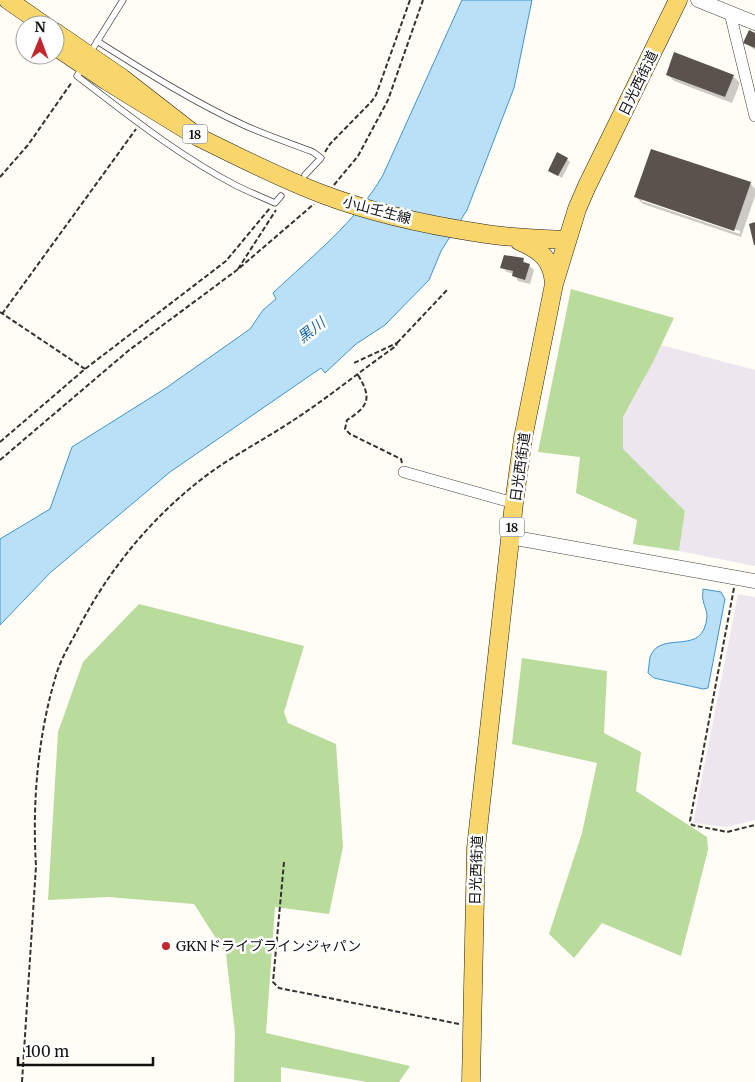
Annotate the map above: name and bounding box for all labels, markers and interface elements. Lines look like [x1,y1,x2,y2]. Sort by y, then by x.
north arrow [15,15,65,65]
text: N [35,18,46,36]
street label: 日光西街道 [615,48,661,118]
road number: 18 [182,125,208,144]
street label: 小山壬生線 [341,192,413,228]
water label: 黒川 [293,312,330,347]
street label: 日光西街道 [506,431,534,503]
road number: 18 [500,518,524,536]
street label: 日光西街道 [466,835,486,905]
place label: GKNドライブラインジャパン [176,937,361,955]
marker: GKNドライブラインジャパン [160,940,172,952]
scale bar [18,1034,152,1066]
text: 100 m [25,1042,69,1061]

